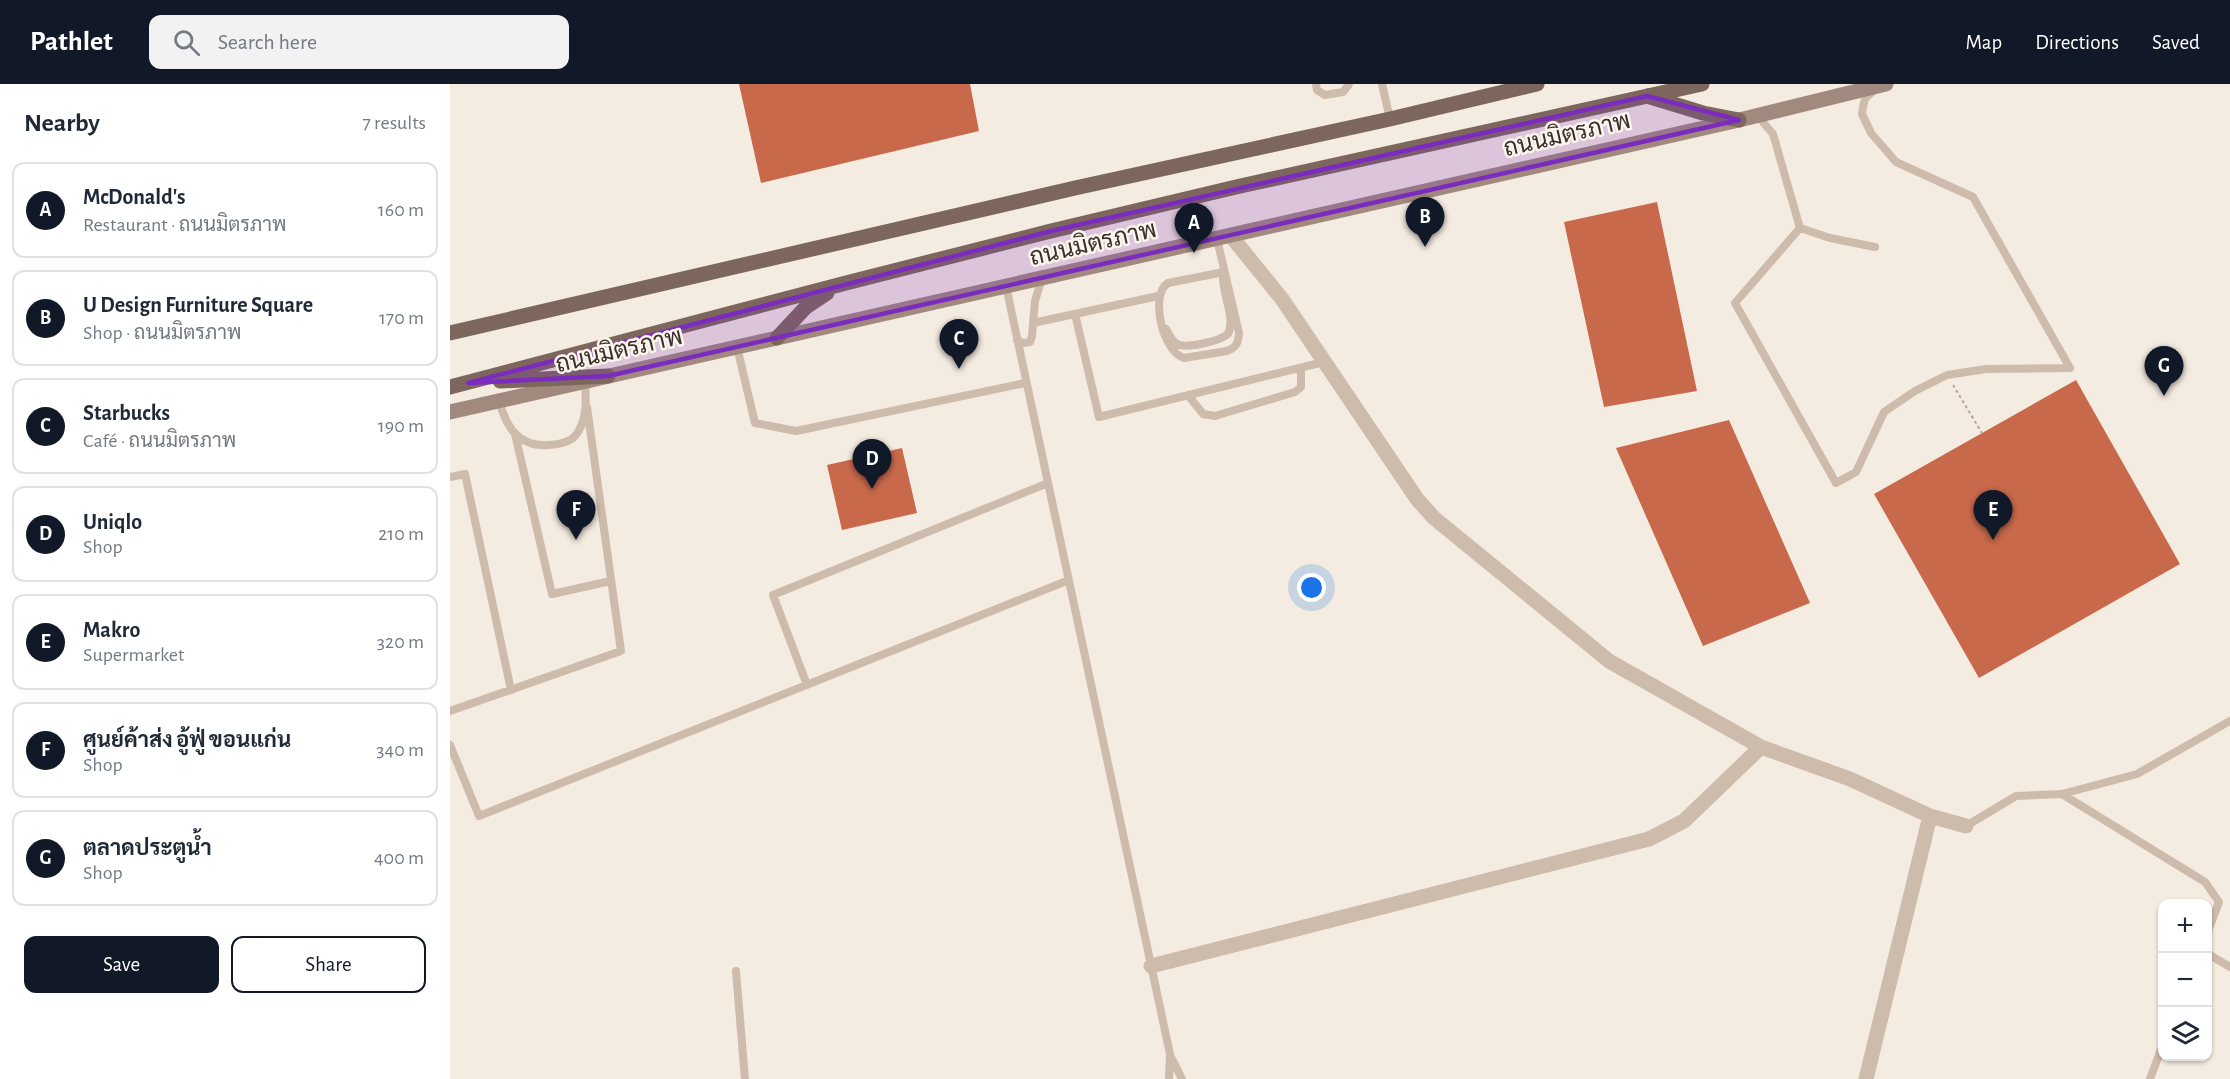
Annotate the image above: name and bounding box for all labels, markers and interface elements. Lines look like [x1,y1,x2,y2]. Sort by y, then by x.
search box [149,15,569,69]
icon: search [170,26,203,59]
text: Pathlet [30,28,113,56]
text: Search here [218,31,317,53]
text: Map [1966,32,2002,53]
text: Directions [2035,32,2119,53]
text: Saved [2152,32,2200,53]
street label: ถนนมิตรภาพ [1501,106,1633,161]
text: Nearby [24,110,100,136]
text: 7 results [362,113,426,133]
text: McDonald's [83,186,185,208]
pin: B [1406,198,1444,247]
text: A [40,200,52,220]
text: 160 m [378,200,424,220]
pin: A [1174,204,1214,253]
text: Restaurant · ถนนมิตรภาพ [83,215,286,235]
street label: ถนนมิตรภาพ [1027,215,1159,270]
text: U Design Furniture Square [83,294,313,316]
text: B [40,308,51,328]
text: 170 m [379,308,424,328]
pin: C [940,320,978,369]
street label: ถนนมิตรภาพ [553,322,685,377]
text: Shop · ถนนมิตรภาพ [83,323,241,343]
pin: G [2144,346,2184,396]
text: Starbucks [83,402,170,424]
text: C [40,416,51,436]
text: 190 m [378,416,424,436]
text: Café · ถนนมิตรภาพ [83,431,236,451]
pin: D [852,440,892,489]
pin: F [556,490,596,540]
pin: E [1974,490,2012,540]
text: Uniqlo [83,511,142,533]
text: D [39,524,52,544]
text: 210 m [378,524,424,544]
text: Shop [83,537,123,557]
your location [1297,573,1326,602]
text: Makro [83,619,140,641]
text: E [40,632,51,652]
text: 320 m [377,632,424,652]
text: Supermarket [83,645,184,665]
text: ศูนย์ค้าส่ง อู้ฟู่ ขอนแก่น [83,729,291,751]
text: F [41,740,50,760]
text: 340 m [376,740,424,760]
text: Shop [83,755,123,775]
text: ตลาดประตูน้ำ [83,837,212,859]
text: G [40,848,51,868]
text: 400 m [374,848,424,868]
text: Shop [83,863,123,883]
map controls [2158,899,2212,1061]
button: + [2158,899,2212,953]
button: Save [24,936,219,993]
button: Share [231,936,426,993]
button: − [2158,953,2212,1007]
button: layers [2158,1007,2212,1061]

